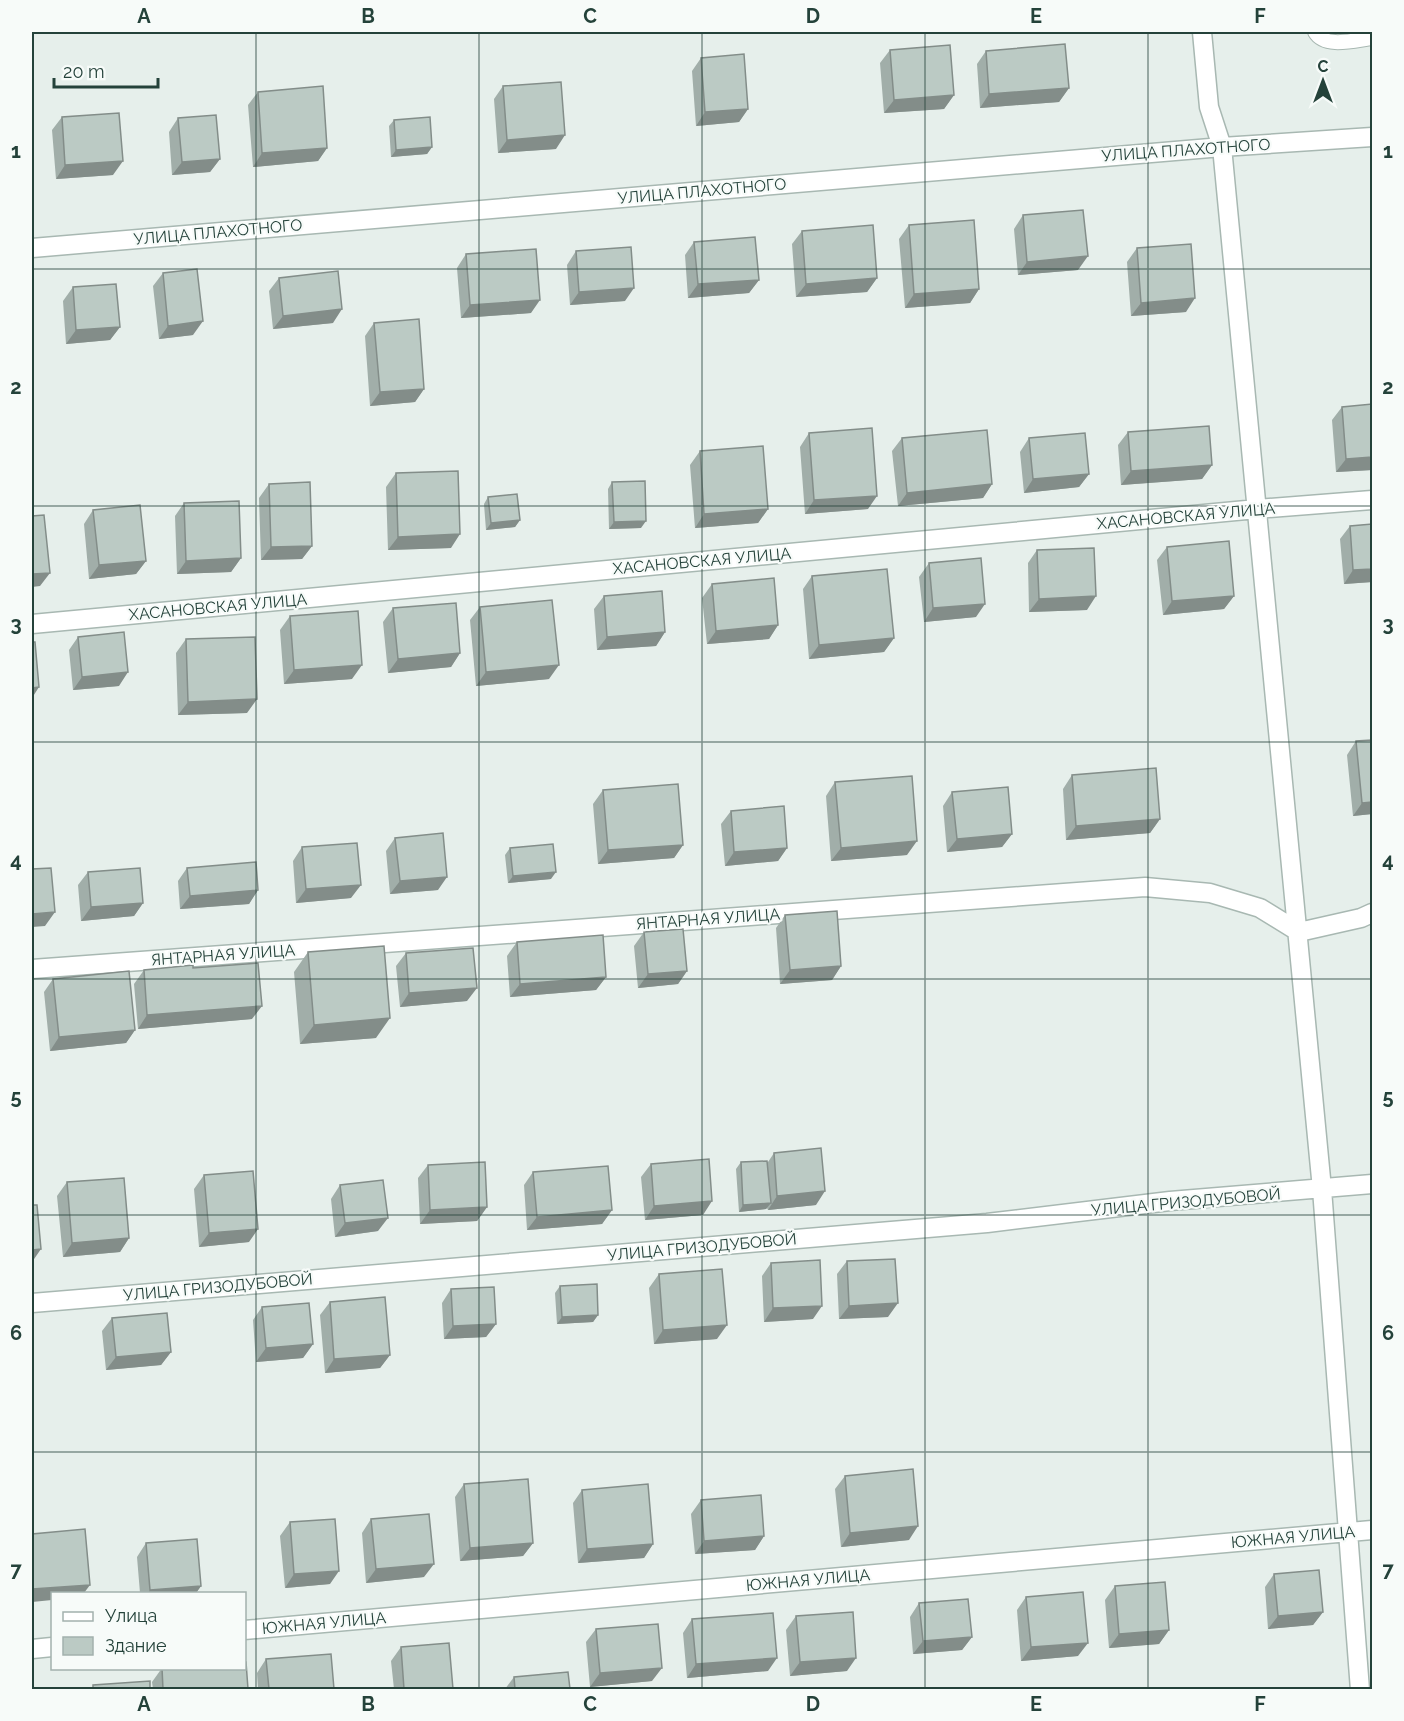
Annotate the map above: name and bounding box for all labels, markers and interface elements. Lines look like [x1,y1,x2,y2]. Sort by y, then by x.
text: A [137,4,151,28]
text: B [361,4,375,28]
text: C [583,4,597,28]
text: D [806,4,820,28]
text: E [1030,4,1042,28]
text: F [1254,4,1266,28]
scale bar [54,51,158,89]
north arrow [1293,51,1353,111]
text: С [1318,57,1329,76]
text: 20 m [63,61,105,82]
street label: УЛИЦА ПЛАХОТНОГО [1101,135,1271,165]
text: 1 [11,139,21,163]
text: 1 [1383,139,1393,163]
street label: УЛИЦА ПЛАХОТНОГО [617,174,787,208]
street label: УЛИЦА ПЛАХОТНОГО [133,215,303,249]
text: 2 [10,375,22,399]
text: 2 [1382,375,1394,399]
street label: ХАСАНОВСКАЯ УЛИЦА [1096,499,1276,533]
street label: ХАСАНОВСКАЯ УЛИЦА [612,544,792,578]
street label: ХАСАНОВСКАЯ УЛИЦА [128,590,308,624]
text: 3 [10,612,22,636]
text: 3 [1382,612,1394,636]
text: 4 [10,848,22,872]
text: 4 [1382,848,1394,872]
street label: ЯНТАРНАЯ УЛИЦА [635,904,781,934]
street label: ЯНТАРНАЯ УЛИЦА [150,940,296,970]
text: 5 [10,1085,22,1109]
text: 5 [1382,1085,1394,1109]
street label: УЛИЦА ГРИЗОДУБОВОЙ [1091,1184,1281,1220]
street label: УЛИЦА ГРИЗОДУБОВОЙ [607,1229,797,1265]
street label: УЛИЦА ГРИЗОДУБОВОЙ [123,1269,313,1305]
text: 6 [10,1321,22,1345]
text: 6 [1382,1321,1394,1345]
street label: ЮЖНАЯ УЛИЦА [1230,1522,1356,1552]
text: 7 [10,1558,22,1582]
text: 7 [1382,1558,1394,1582]
street label: ЮЖНАЯ УЛИЦА [745,1565,871,1595]
legend [51,1592,246,1670]
text: Улица [105,1605,157,1626]
street label: ЮЖНАЯ УЛИЦА [261,1608,387,1638]
text: Здание [105,1635,167,1656]
text: A [137,1692,151,1716]
text: B [361,1692,375,1716]
text: C [583,1692,597,1716]
text: D [806,1692,820,1716]
text: E [1030,1692,1042,1716]
text: F [1254,1692,1266,1716]

